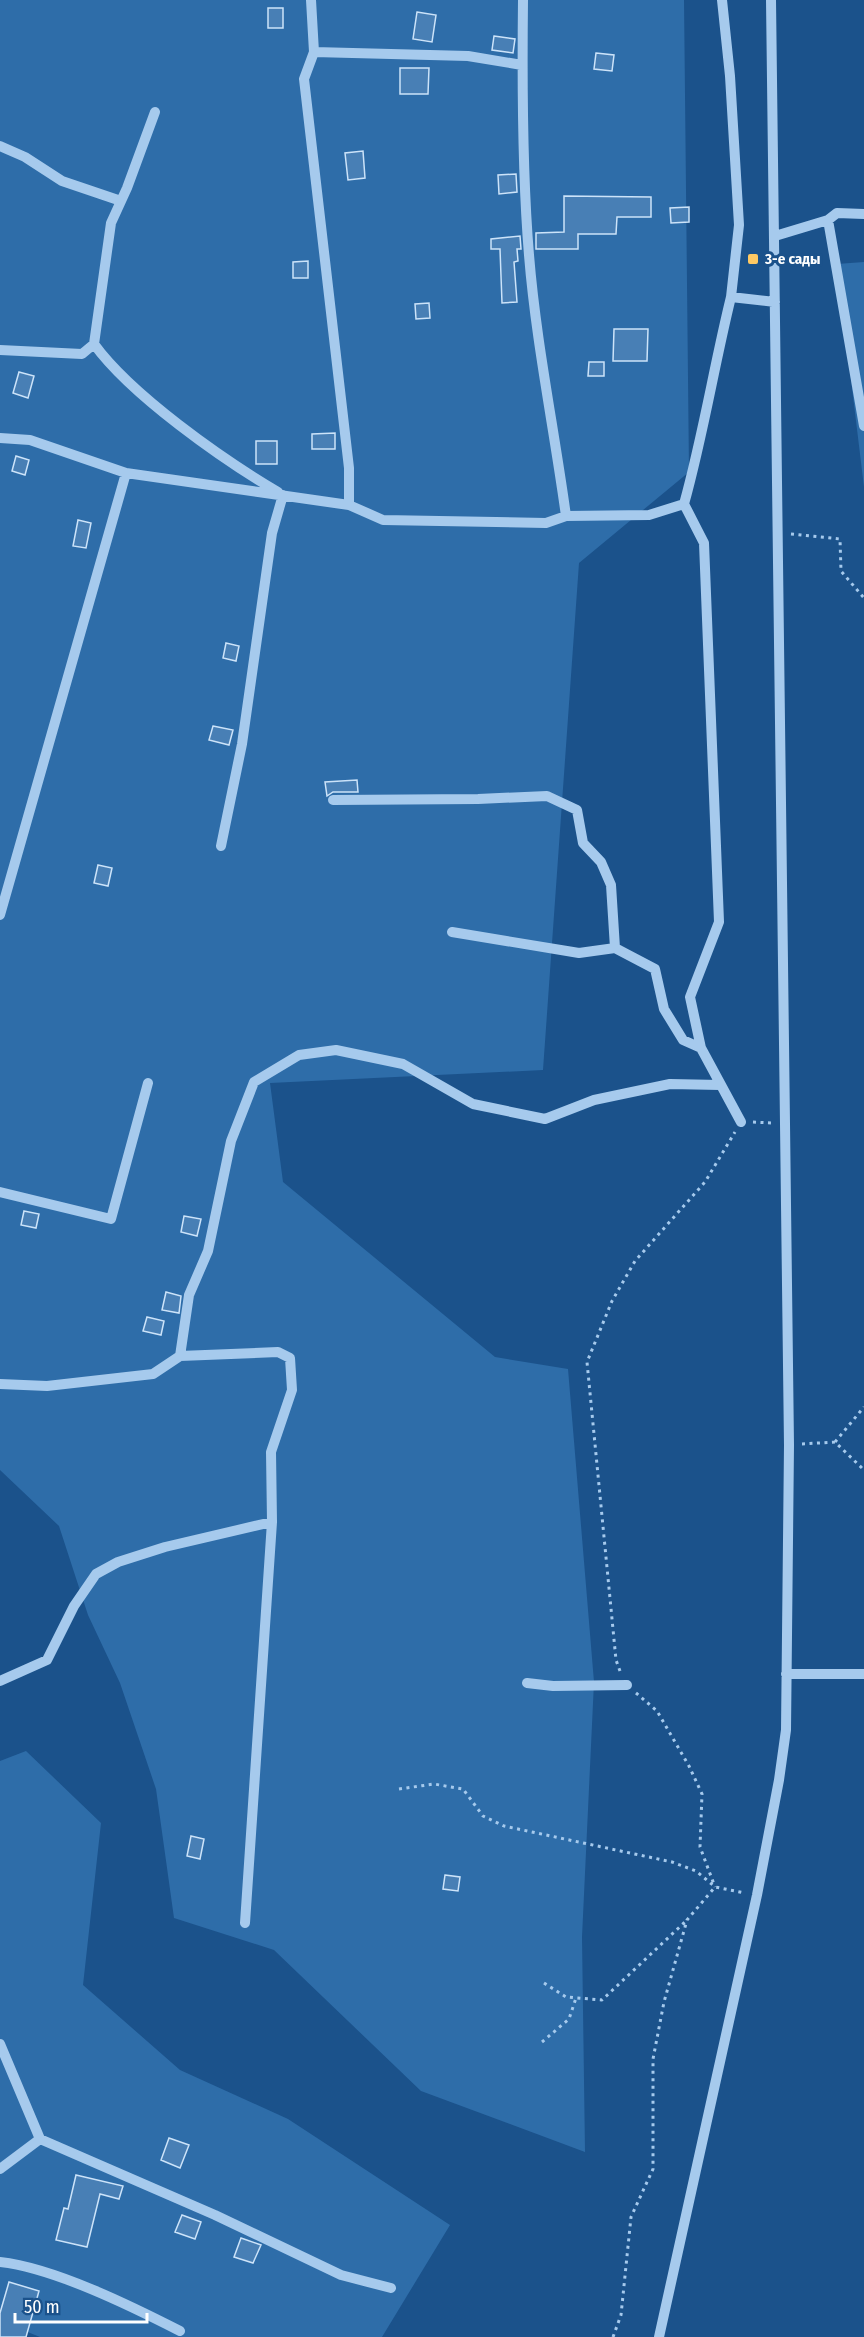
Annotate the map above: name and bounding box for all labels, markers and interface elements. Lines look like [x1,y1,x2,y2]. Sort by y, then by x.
place label: 3-е сады [764,250,820,268]
marker: 3-е сады [746,252,760,266]
scale bar [15,2286,147,2324]
text: 50 m [24,2296,60,2318]

